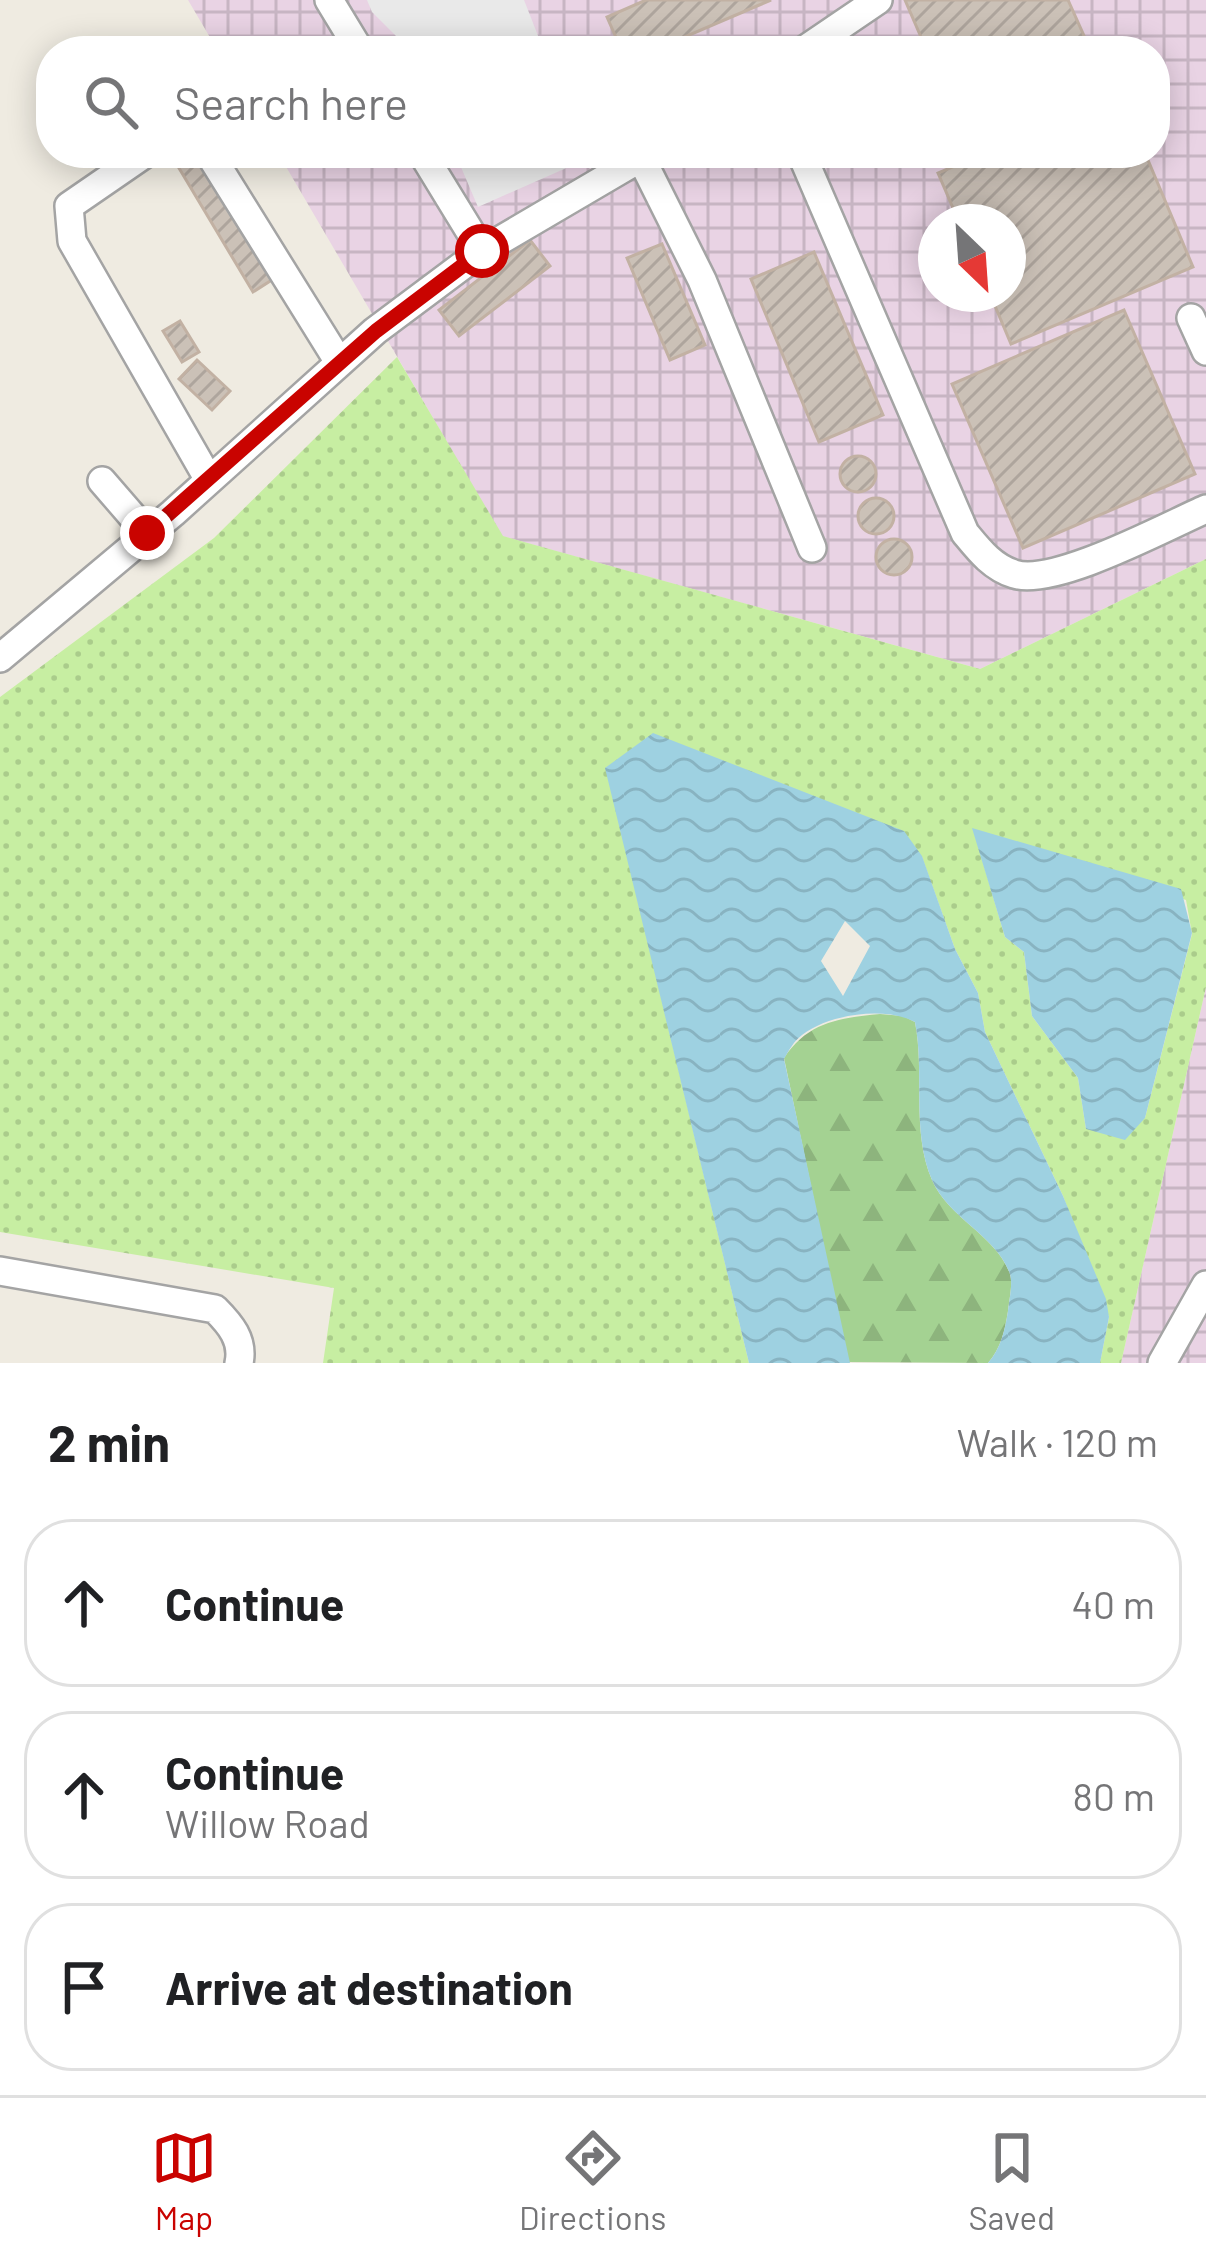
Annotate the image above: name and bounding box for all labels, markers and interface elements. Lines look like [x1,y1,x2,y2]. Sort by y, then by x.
search box [36,36,1170,168]
icon: search [78,69,144,135]
text: Search here [174,75,408,129]
north arrow [918,204,1026,312]
route start [455,224,509,278]
route end [120,506,174,560]
text: 2 min [48,1411,170,1472]
text: Walk · 120 m [957,1418,1158,1465]
icon: ahead [51,1570,117,1636]
text: Continue [165,1576,344,1630]
text: 40 m [1071,1580,1155,1627]
text: Continue [165,1745,344,1799]
icon: ahead [51,1762,117,1828]
text: 80 m [1073,1772,1155,1819]
text: Willow Road [165,1799,370,1846]
icon: arrive [51,1954,117,2020]
text: Arrive at destination [165,1960,573,2014]
tab: Map [151,2125,217,2237]
tab: Directions [519,2125,666,2237]
tab: Saved [968,2125,1055,2237]

